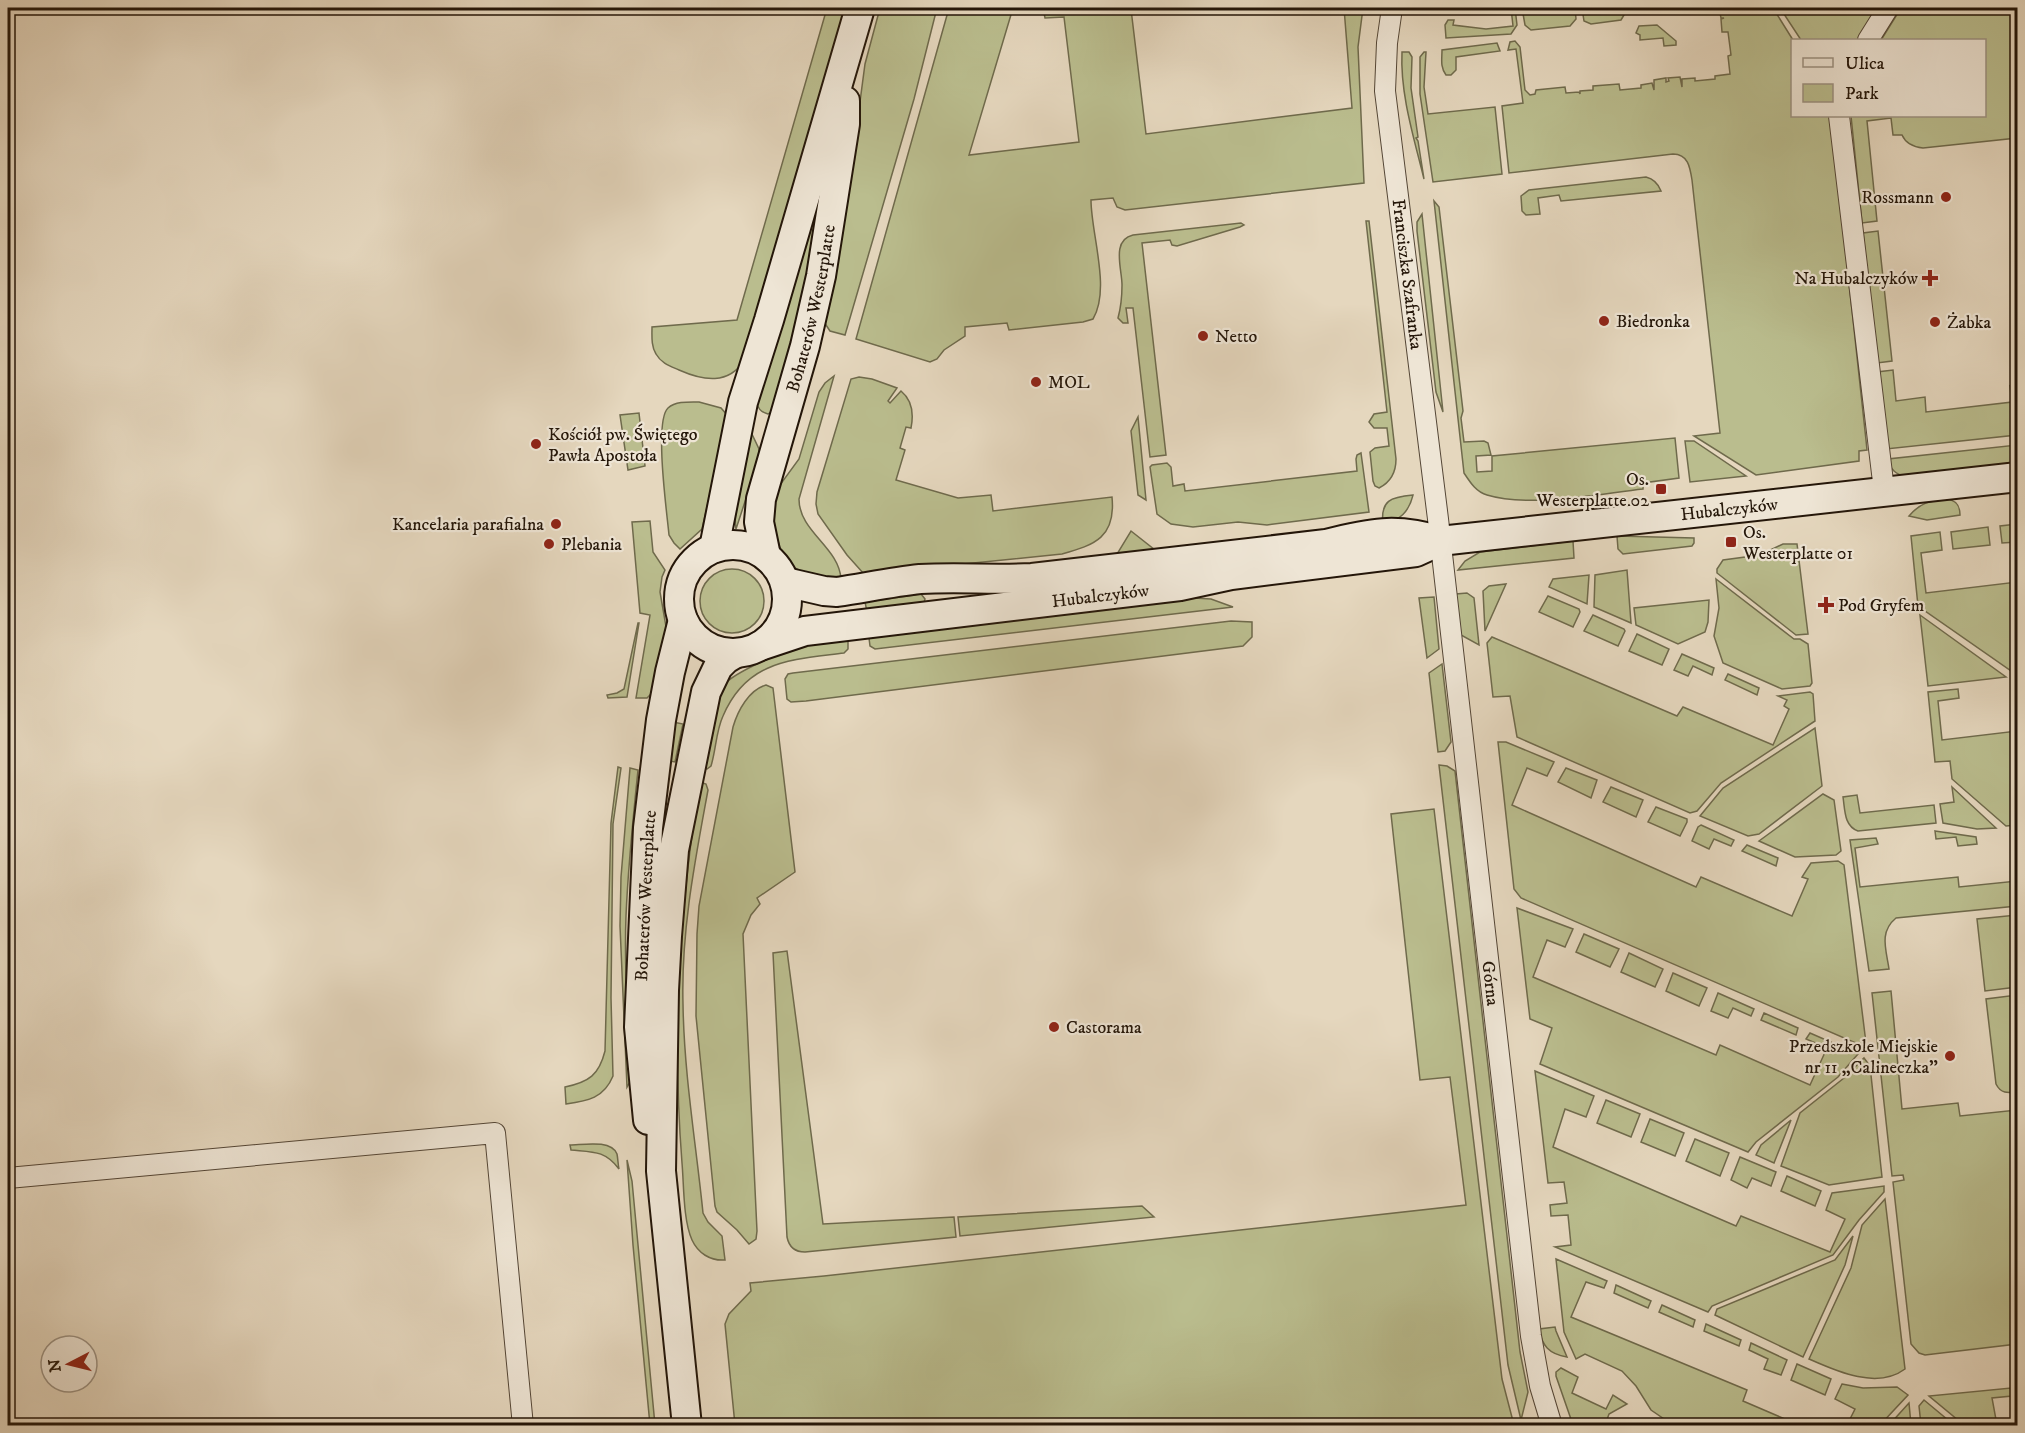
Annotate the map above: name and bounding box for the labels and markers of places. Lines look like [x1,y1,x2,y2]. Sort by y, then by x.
place label: Rossmann [1861,187,1935,209]
marker: Rossmann [1939,190,1953,204]
place label: Na Hubalczyków [1794,268,1919,290]
marker: Na Hubalczyków [1923,271,1937,285]
place label: Biedronka [1616,311,1690,333]
place label: Żabka [1947,312,1991,334]
marker: Biedronka [1597,314,1611,328]
marker: Żabka [1928,315,1942,329]
place label: Netto [1215,326,1257,348]
marker: Netto [1196,329,1210,343]
place label: MOL [1048,372,1090,394]
marker: MOL [1029,375,1043,389]
place label: Kościół pw. Świętego Pawła Apostoła [548,423,698,467]
marker: Kościół pw. Świętego Pawła Apostoła [529,437,543,451]
place label: Os. Westerplatte 02 [1536,469,1649,512]
marker: Os. Westerplatte 02 [1654,482,1668,496]
place label: Kancelaria parafialna [392,514,544,536]
marker: Kancelaria parafialna [549,517,563,531]
place label: Os. Westerplatte 01 [1742,522,1853,565]
place label: Plebania [561,534,622,556]
marker: Os. Westerplatte 01 [1724,535,1738,549]
marker: Plebania [542,537,556,551]
place label: Pod Gryfem [1838,595,1924,617]
marker: Pod Gryfem [1819,598,1833,612]
place label: Castorama [1066,1017,1142,1039]
marker: Castorama [1047,1020,1061,1034]
place label: Przedszkole Miejskie nr 11 „Calineczka” [1789,1036,1938,1079]
marker: Przedszkole Miejskie nr 11 „Calineczka” [1943,1049,1957,1063]

